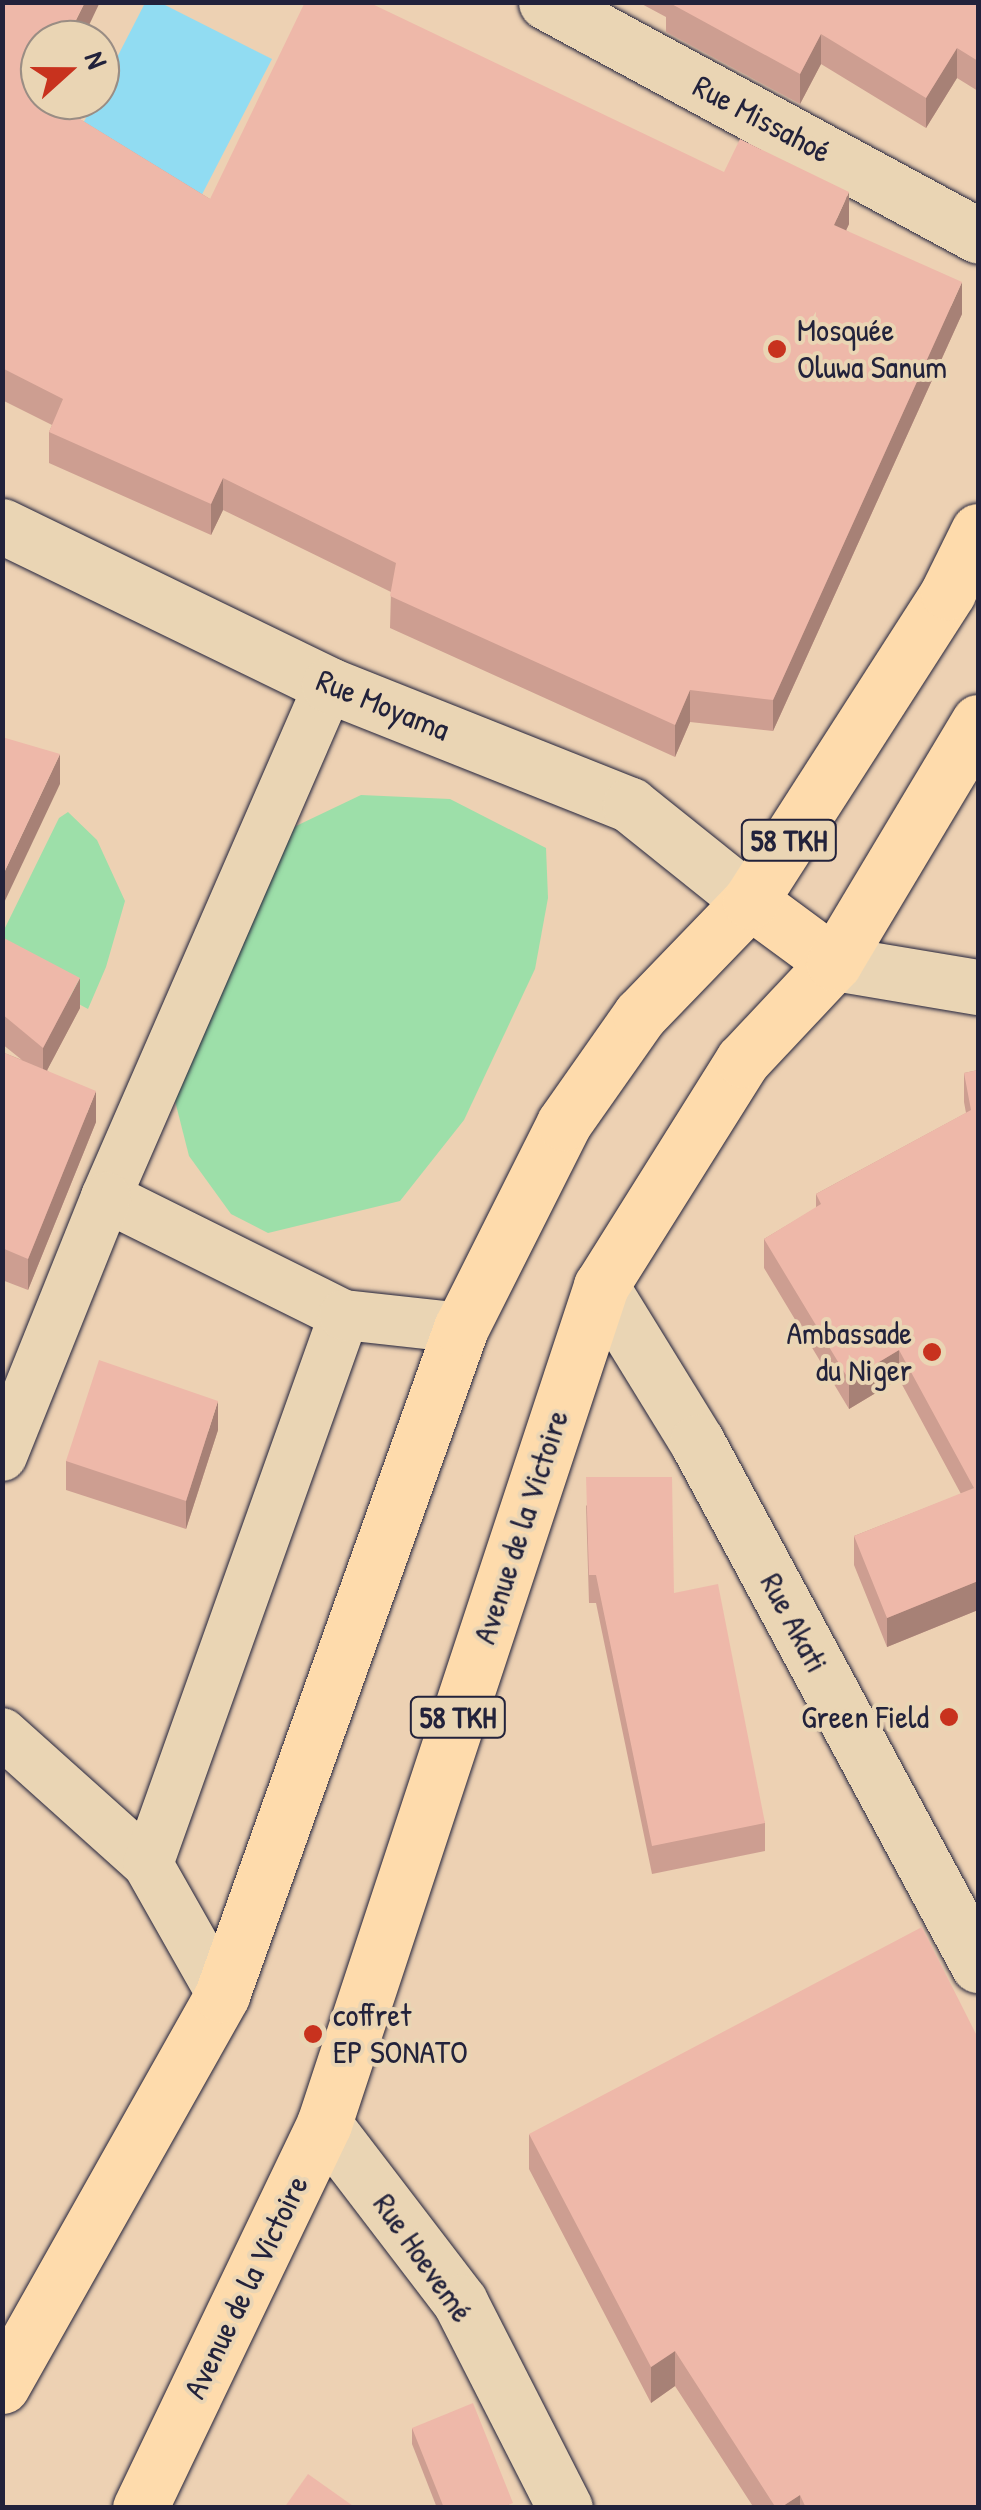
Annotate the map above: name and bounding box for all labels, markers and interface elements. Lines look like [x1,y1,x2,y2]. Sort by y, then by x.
north arrow [20,20,120,120]
text: N [76,46,117,74]
street label: Rue Missahoé [687,67,837,171]
place label: Mosquée Oluwa Sanum [797,312,947,387]
marker: Mosquée Oluwa Sanum [766,338,788,360]
street label: Rue Moyama [311,661,455,749]
road number: 58 TKH [739,815,839,865]
place label: Ambassade du Niger [786,1315,912,1390]
marker: Ambassade du Niger [921,1341,943,1363]
street label: Avenue de la Victoire [465,1405,577,1649]
street label: Rue Akati [752,1567,836,1679]
road number: 58 TKH [408,1692,508,1742]
place label: Green Field [801,1698,929,1736]
marker: Green Field [938,1706,960,1728]
place label: coffret EP SONATO [333,1997,468,2072]
marker: coffret EP SONATO [302,2023,324,2045]
street label: Avenue de la Victoire [175,2169,317,2405]
street label: Rue Hoevemé [365,2186,481,2330]

